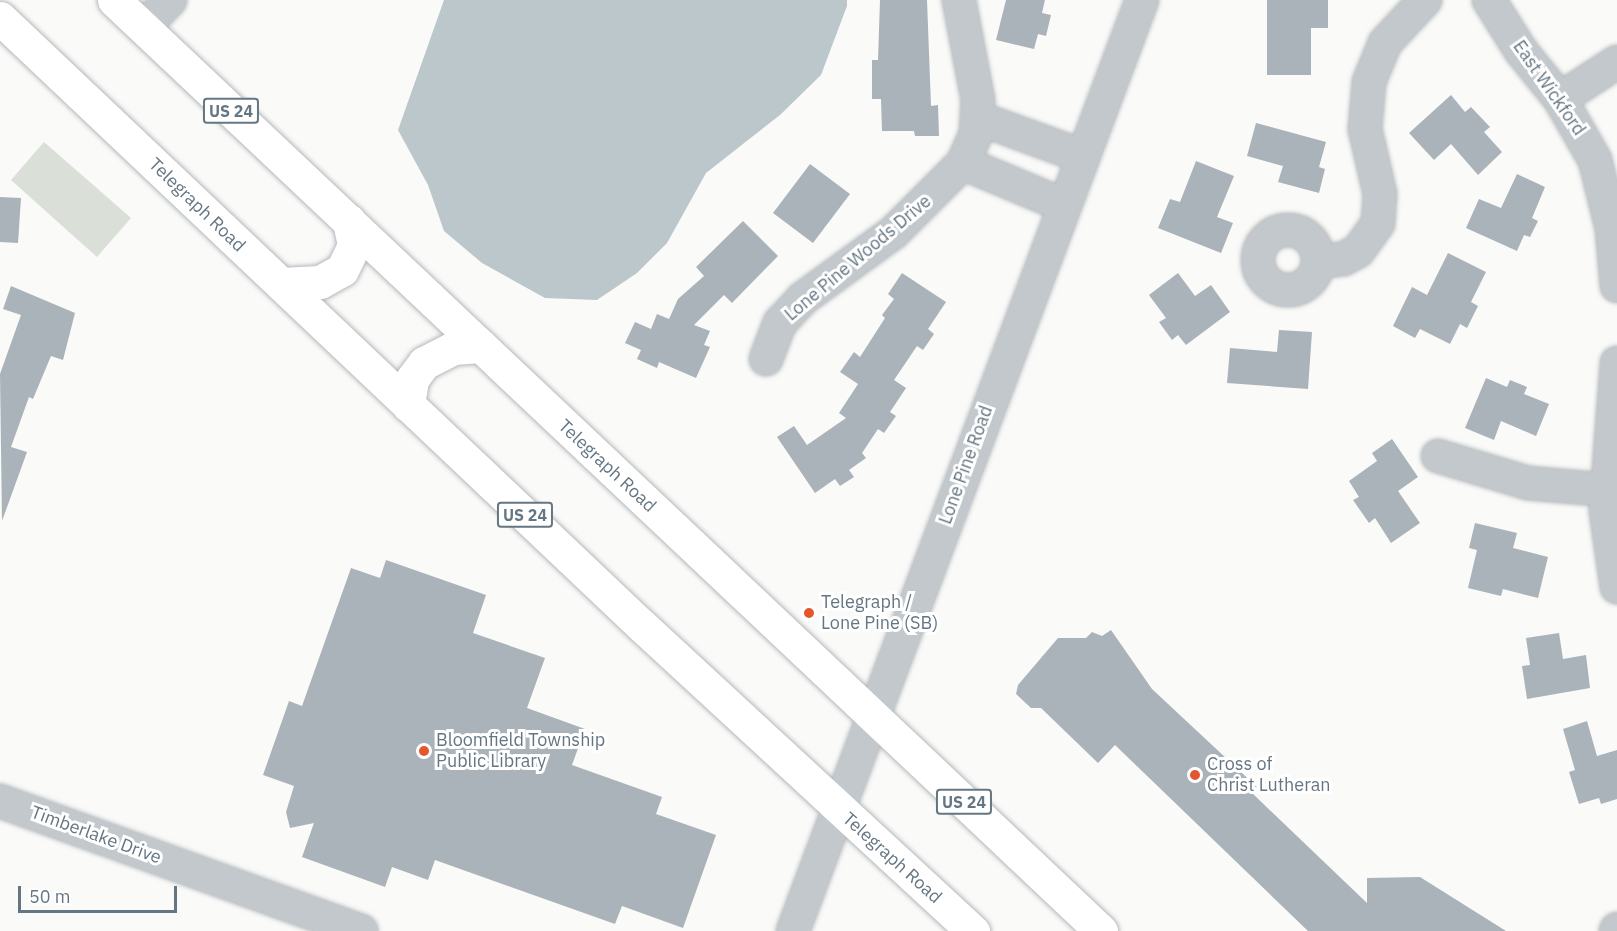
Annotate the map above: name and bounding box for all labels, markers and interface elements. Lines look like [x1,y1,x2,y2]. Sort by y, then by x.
street label: East Wickford [1508,36,1590,140]
road number: US 24 [202,98,260,124]
street label: Telegraph Road [144,154,250,256]
street label: Lone Pine Woods Drive [781,191,935,325]
street label: Lone Pine Road [935,403,997,527]
street label: Telegraph Road [554,415,660,517]
road number: US 24 [496,502,554,528]
place label: Telegraph / Lone Pine (SB) [821,592,938,634]
marker: Telegraph / Lone Pine (SB) [802,606,816,620]
place label: Bloomfield Township Public Library [436,730,605,772]
marker: Bloomfield Township Public Library [417,744,431,758]
place label: Cross of Christ Lutheran [1207,754,1331,796]
marker: Cross of Christ Lutheran [1188,768,1202,782]
road number: US 24 [936,789,992,815]
street label: Timberlake Drive [28,801,164,869]
street label: Telegraph Road [838,808,946,908]
scale bar [21,874,180,912]
text: 50 m [29,885,71,908]

